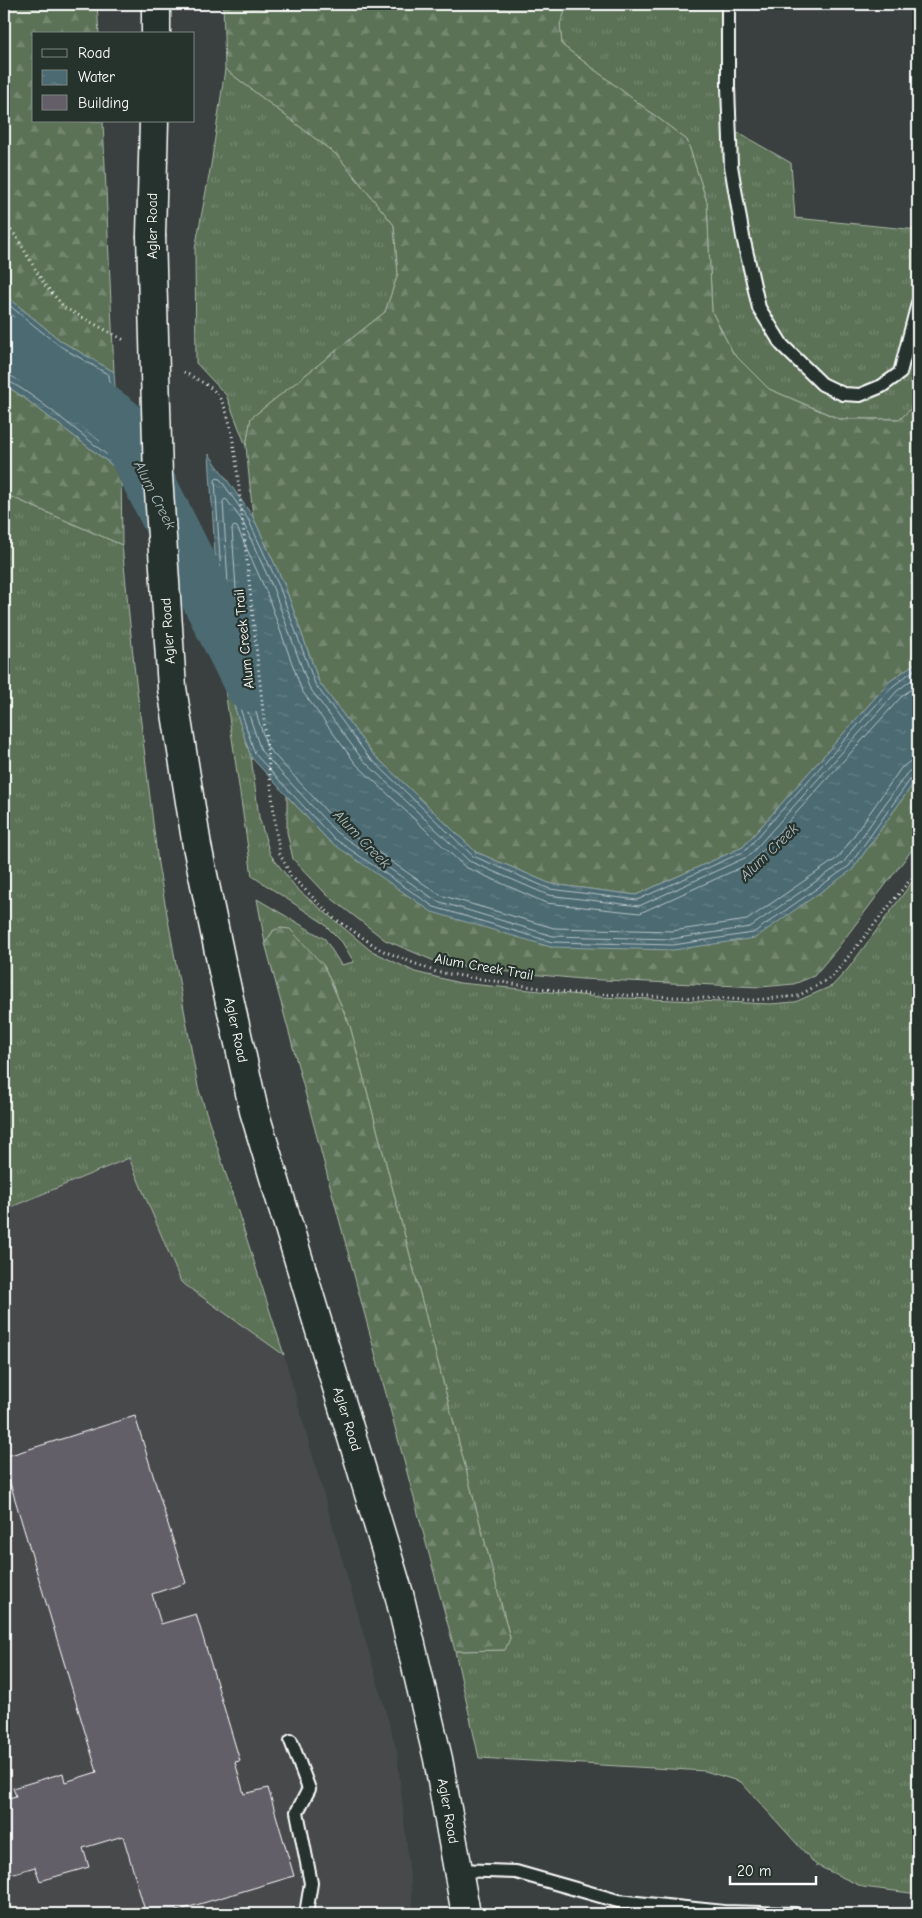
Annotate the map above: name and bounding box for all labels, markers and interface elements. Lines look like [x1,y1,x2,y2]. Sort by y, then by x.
legend [32,32,195,122]
text: Road [78,44,110,62]
text: Water [78,68,115,86]
text: Building [78,94,129,112]
street label: Agler Road [144,193,161,259]
water label: Alum Creek [130,457,180,533]
street label: Alum Creek Trail [230,588,258,690]
street label: Agler Road [157,597,179,665]
water label: Alum Creek [329,805,395,873]
water label: Alum Creek [735,819,803,885]
street label: Alum Creek Trail [433,950,535,984]
street label: Agler Road [221,996,251,1064]
street label: Agler Road [329,1385,365,1453]
street label: Agler Road [434,1777,462,1845]
scale bar [730,1853,816,1885]
text: 20 m [737,1862,771,1880]

